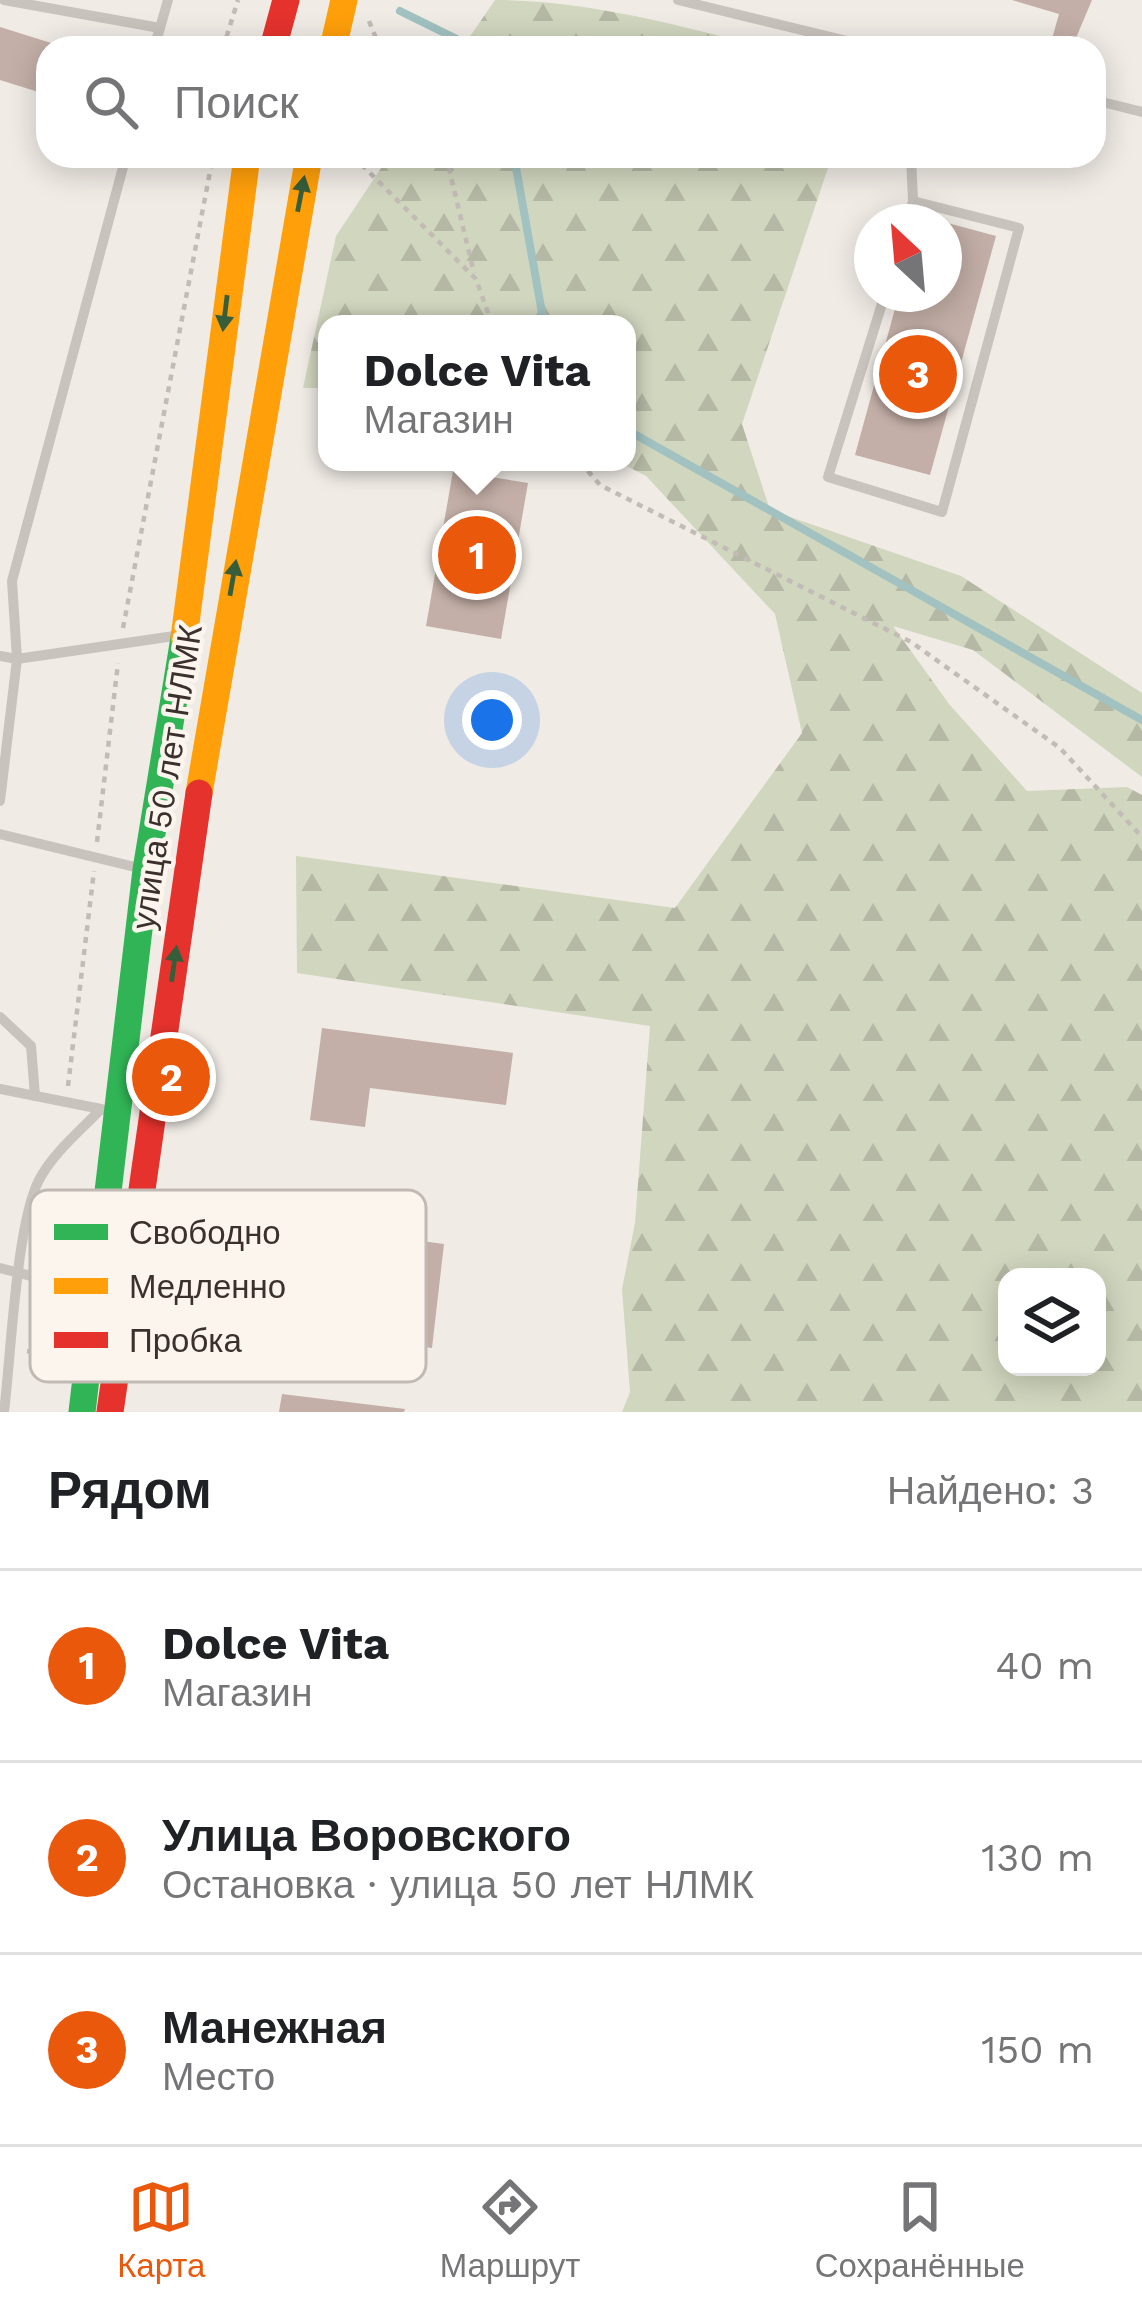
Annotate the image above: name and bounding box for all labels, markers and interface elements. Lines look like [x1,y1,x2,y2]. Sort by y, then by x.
search box [36,36,1106,168]
icon: search [78,69,144,135]
text: Поиск [174,76,299,129]
one-way arrow [292,175,311,213]
north arrow [854,204,962,312]
one-way arrow [215,295,234,332]
popup [318,315,636,471]
pin: 3 [879,329,957,419]
text: Dolce Vita [363,344,591,397]
text: Магазин [363,397,514,442]
pin: 1 [438,510,516,600]
one-way arrow [224,559,242,597]
street label: улица 50 лет НЛМК [123,621,210,932]
your location [462,690,522,750]
one-way arrow [165,945,184,982]
pin: 2 [132,1032,210,1122]
legend [30,1190,426,1382]
text: Свободно [129,1213,281,1252]
text: Медленно [129,1267,286,1306]
map controls [998,1268,1106,1376]
button: layers [998,1268,1106,1376]
text: Пробка [129,1321,242,1360]
text: Рядом [48,1461,212,1520]
text: Найдено: 3 [887,1468,1094,1513]
text: Dolce Vita [162,1617,389,1670]
text: 1 [79,1643,95,1688]
text: 40 m [995,1643,1094,1688]
text: Магазин [162,1670,312,1715]
text: Улица Воровского [162,1809,571,1862]
text: 2 [75,1835,99,1880]
text: 130 m [981,1835,1094,1880]
text: Остановка · улица 50 лет НЛМК [162,1862,754,1907]
text: Манежная [162,2001,387,2054]
text: 3 [75,2027,99,2072]
text: 150 m [981,2027,1094,2072]
text: Место [162,2054,275,2099]
tab: Карта [117,2174,205,2285]
tab: Маршрут [440,2174,580,2285]
tab: Сохранённые [815,2174,1025,2285]

